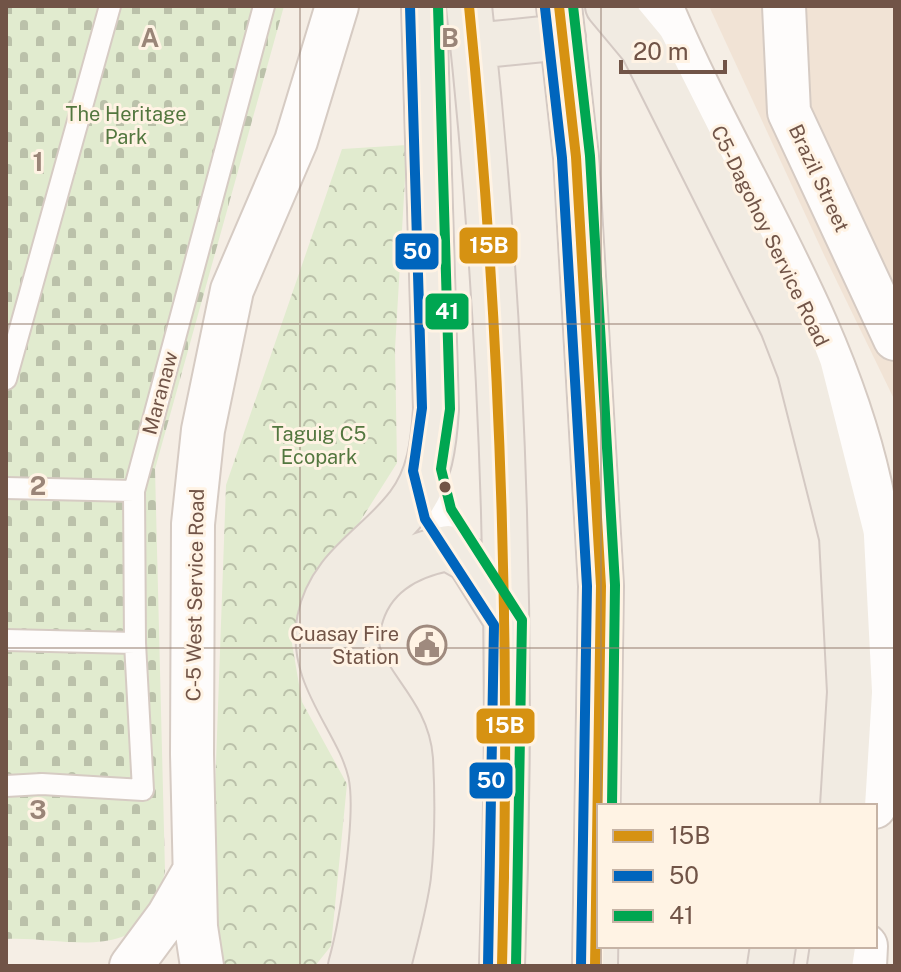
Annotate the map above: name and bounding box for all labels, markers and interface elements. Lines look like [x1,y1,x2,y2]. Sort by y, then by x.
text: A [141,22,160,53]
text: B [441,22,459,53]
scale bar [621,24,725,74]
text: 20 m [633,37,689,65]
park label: The Heritage Park [66,102,186,149]
street label: Brazil Street [784,120,854,236]
street label: C5-Dagohoy Service Road [706,122,834,350]
text: 1 [32,146,44,177]
line badge: 15B [458,226,519,265]
line badge: 50 [394,232,440,271]
text: 15B [469,232,509,258]
text: 50 [402,238,432,264]
line badge: 41 [424,292,470,331]
text: 41 [435,298,459,324]
street label: Maranaw [137,348,183,437]
park label: Taguig C5 Ecopark [272,422,366,469]
text: 2 [30,470,46,501]
unlabelled marker [437,479,453,495]
street label: C-5 West Service Road [181,489,209,701]
place label: Cuasay Fire Station [290,622,399,669]
public building icon: Cuasay Fire Station [406,624,448,666]
line badge: 15B [475,707,536,745]
text: 15B [485,712,525,738]
line badge: 50 [468,761,514,800]
text: 50 [476,767,506,793]
text: 3 [29,794,47,825]
legend [597,804,877,948]
text: 15B [669,821,710,849]
text: 50 [669,861,699,889]
text: 41 [669,901,694,929]

